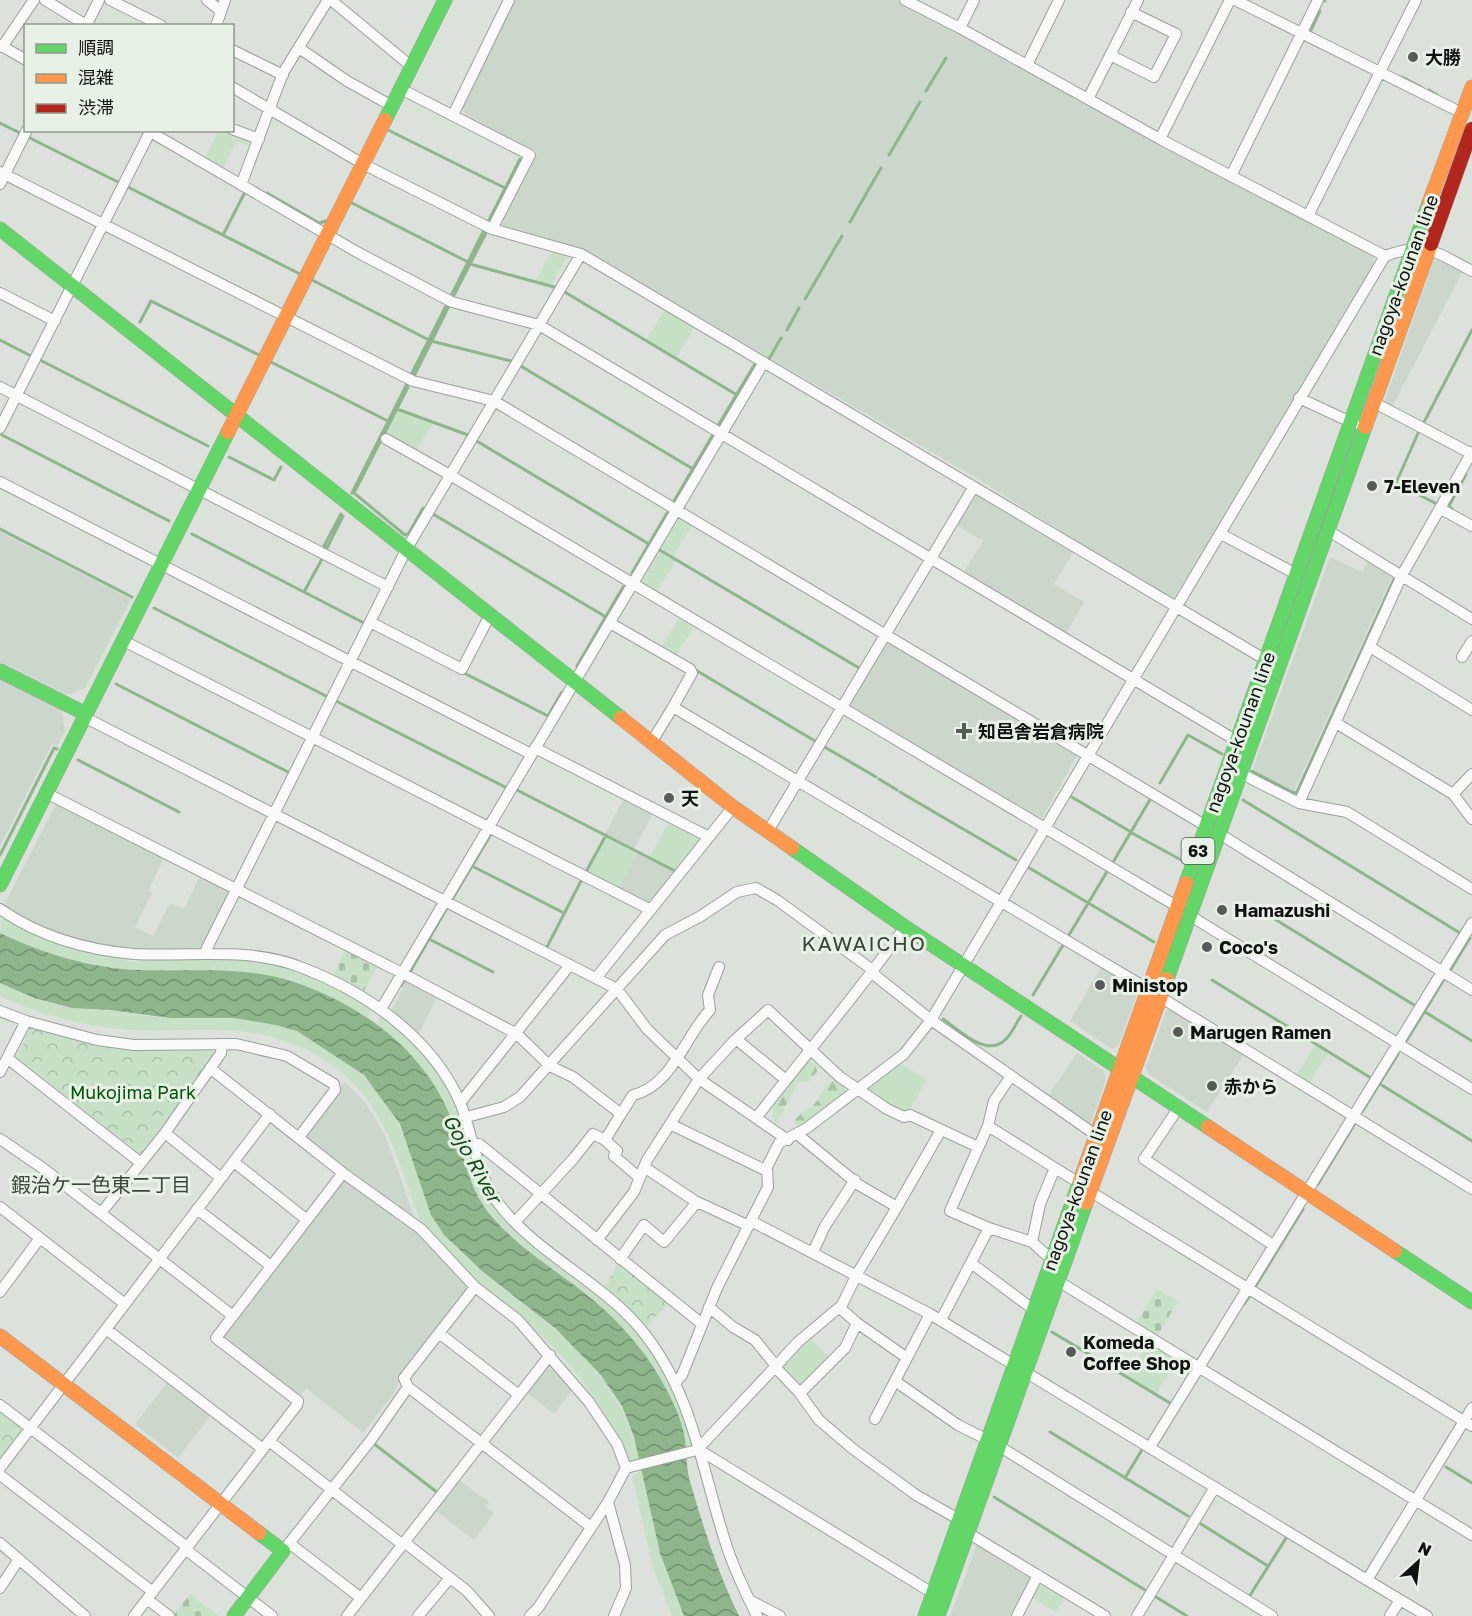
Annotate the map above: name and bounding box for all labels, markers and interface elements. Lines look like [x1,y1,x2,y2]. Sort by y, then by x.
legend [24,24,234,132]
text: 順調 [78,36,114,58]
place label: 大勝 [1425,46,1461,68]
marker: 大勝 [1406,50,1420,64]
text: 混雑 [78,66,114,88]
text: 渋滞 [78,96,114,118]
street label: nagoya-kounan line [1364,192,1442,358]
place label: 7-Eleven [1384,475,1460,497]
marker: 7-Eleven [1365,479,1379,493]
street label: nagoya-kounan line [1201,649,1279,815]
place label: 知邑舎岩倉病院 [978,720,1104,742]
marker: 知邑舎岩倉病院 [955,722,973,740]
place label: 天 [681,787,699,809]
marker: 天 [662,791,676,805]
road number: 63 [1182,838,1214,864]
place label: Hamazushi [1234,899,1330,921]
marker: Hamazushi [1215,903,1229,917]
district label: KAWAICHO [801,930,927,956]
place label: Coco's [1219,936,1278,958]
marker: Coco's [1200,940,1214,954]
place label: Ministop [1112,974,1188,996]
marker: Ministop [1093,978,1107,992]
place label: Marugen Ramen [1190,1021,1331,1043]
marker: Marugen Ramen [1171,1025,1185,1039]
place label: 赤から [1224,1075,1278,1097]
marker: 赤から [1205,1079,1219,1093]
park label: Mukojima Park [70,1081,196,1103]
street label: nagoya-kounan line [1038,1107,1116,1273]
water label: Gojo River [438,1109,509,1210]
district label: 鍜治ケ一色東二丁目 [11,1172,191,1196]
place label: Komeda Coffee Shop [1083,1331,1190,1374]
marker: Komeda Coffee Shop [1064,1345,1078,1359]
north arrow [1388,1532,1448,1592]
text: N [1415,1537,1435,1560]

